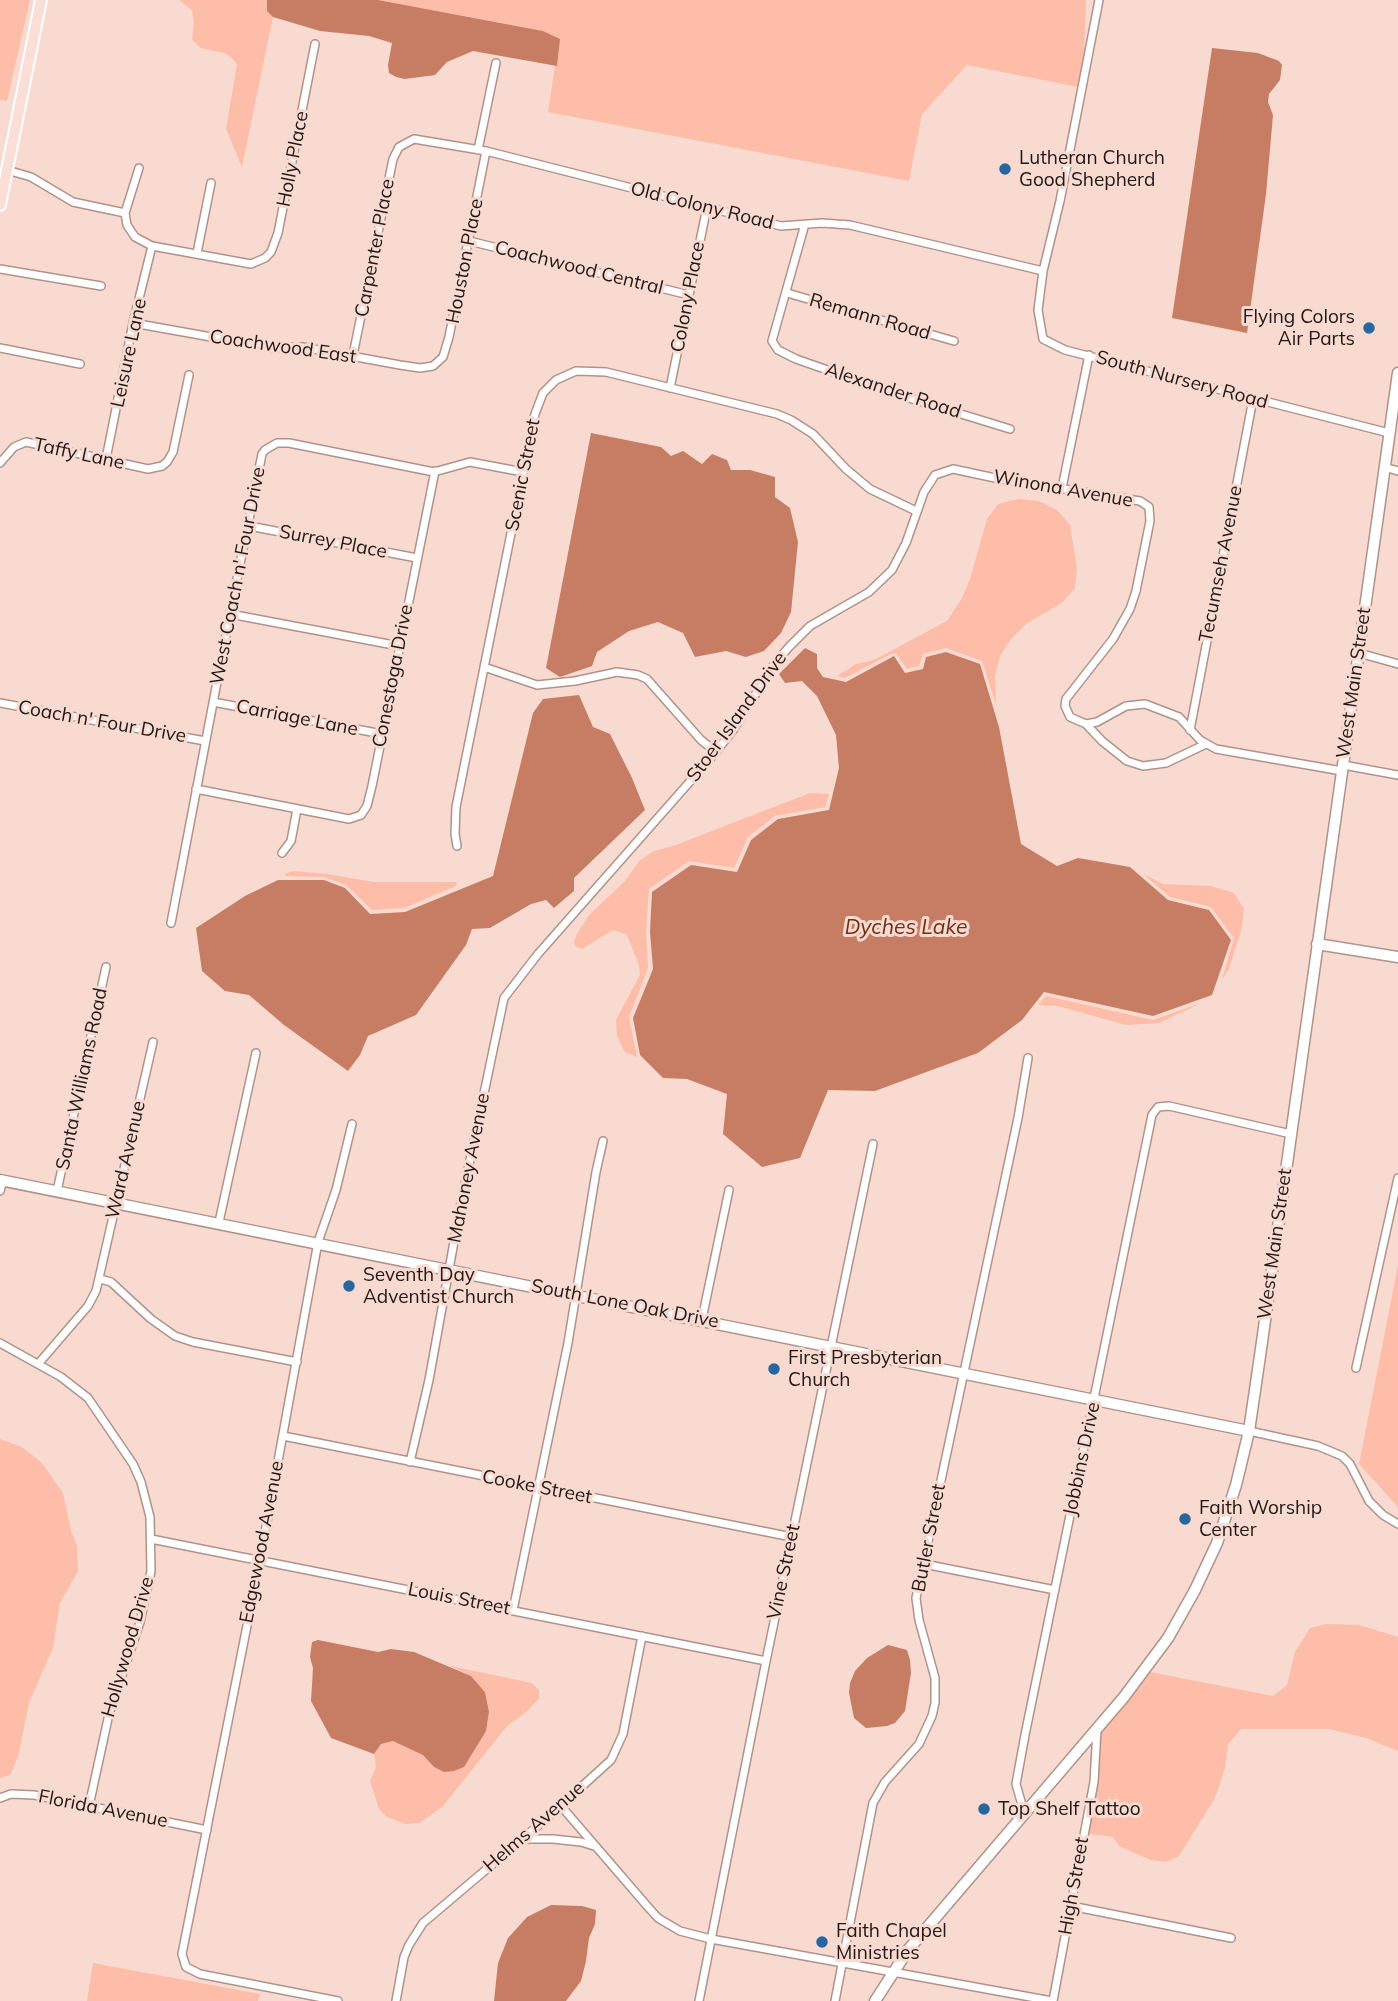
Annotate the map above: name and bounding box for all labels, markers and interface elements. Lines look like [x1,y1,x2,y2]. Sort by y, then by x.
street label: Holly Place [273,109,313,209]
place label: Lutheran Church Good Shepherd [1019,147,1165,191]
marker: Lutheran Church Good Shepherd [997,161,1013,177]
street label: Carpenter Place [350,177,400,319]
street label: Old Colony Road [628,177,776,235]
street label: Houston Place [442,196,488,326]
street label: Coachwood Central [492,236,666,300]
street label: Colony Place [666,240,710,354]
street label: Remann Road [807,289,933,345]
street label: Leisure Lane [106,296,152,410]
place label: Flying Colors Air Parts [1243,306,1355,350]
marker: Flying Colors Air Parts [1361,320,1377,336]
street label: Coachwood East [208,325,358,369]
street label: South Nursery Road [1093,346,1271,414]
street label: Alexander Road [822,358,964,424]
street label: Scenic Street [501,417,545,533]
street label: Taffy Lane [32,433,126,475]
street label: West Coach n' Four Drive [206,465,270,687]
street label: Winona Avenue [991,466,1135,512]
street label: Tecumseh Avenue [1195,484,1247,644]
street label: Surrey Place [277,520,389,564]
street label: Conestoga Drive [368,603,418,749]
street label: West Main Street [1332,606,1376,760]
street label: Stoer Island Drive [682,648,792,786]
street label: Carriage Lane [234,695,360,741]
street label: Coach n' Four Drive [16,696,188,748]
water label: Dyches Lake [845,915,967,941]
street label: Santa Williams Road [52,986,112,1172]
street label: Mahoney Avenue [443,1091,495,1245]
street label: Ward Avenue [101,1099,151,1221]
street label: West Main Street [1253,1167,1297,1321]
place label: Seventh Day Adventist Church [363,1264,514,1308]
street label: South Lone Oak Drive [529,1275,721,1333]
marker: Seventh Day Adventist Church [341,1278,357,1294]
place label: First Presbyterian Church [788,1347,942,1391]
marker: First Presbyterian Church [766,1361,782,1377]
street label: Jobbins Drive [1059,1400,1105,1518]
street label: Edgewood Avenue [235,1459,289,1625]
street label: Cooke Street [480,1465,594,1509]
street label: Butler Street [907,1482,951,1594]
place label: Faith Worship Center [1199,1497,1322,1541]
marker: Faith Worship Center [1177,1511,1193,1527]
street label: Vine Street [763,1522,805,1622]
street label: Hollywood Drive [97,1574,159,1720]
street label: Louis Street [406,1578,512,1620]
street label: Helms Avenue [479,1777,589,1877]
street label: Florida Avenue [36,1785,170,1833]
place label: Top Shelf Tattoo [998,1798,1141,1820]
marker: Top Shelf Tattoo [976,1801,992,1817]
street label: High Street [1054,1835,1094,1937]
place label: Faith Chapel Ministries [836,1920,947,1964]
marker: Faith Chapel Ministries [814,1934,830,1950]

